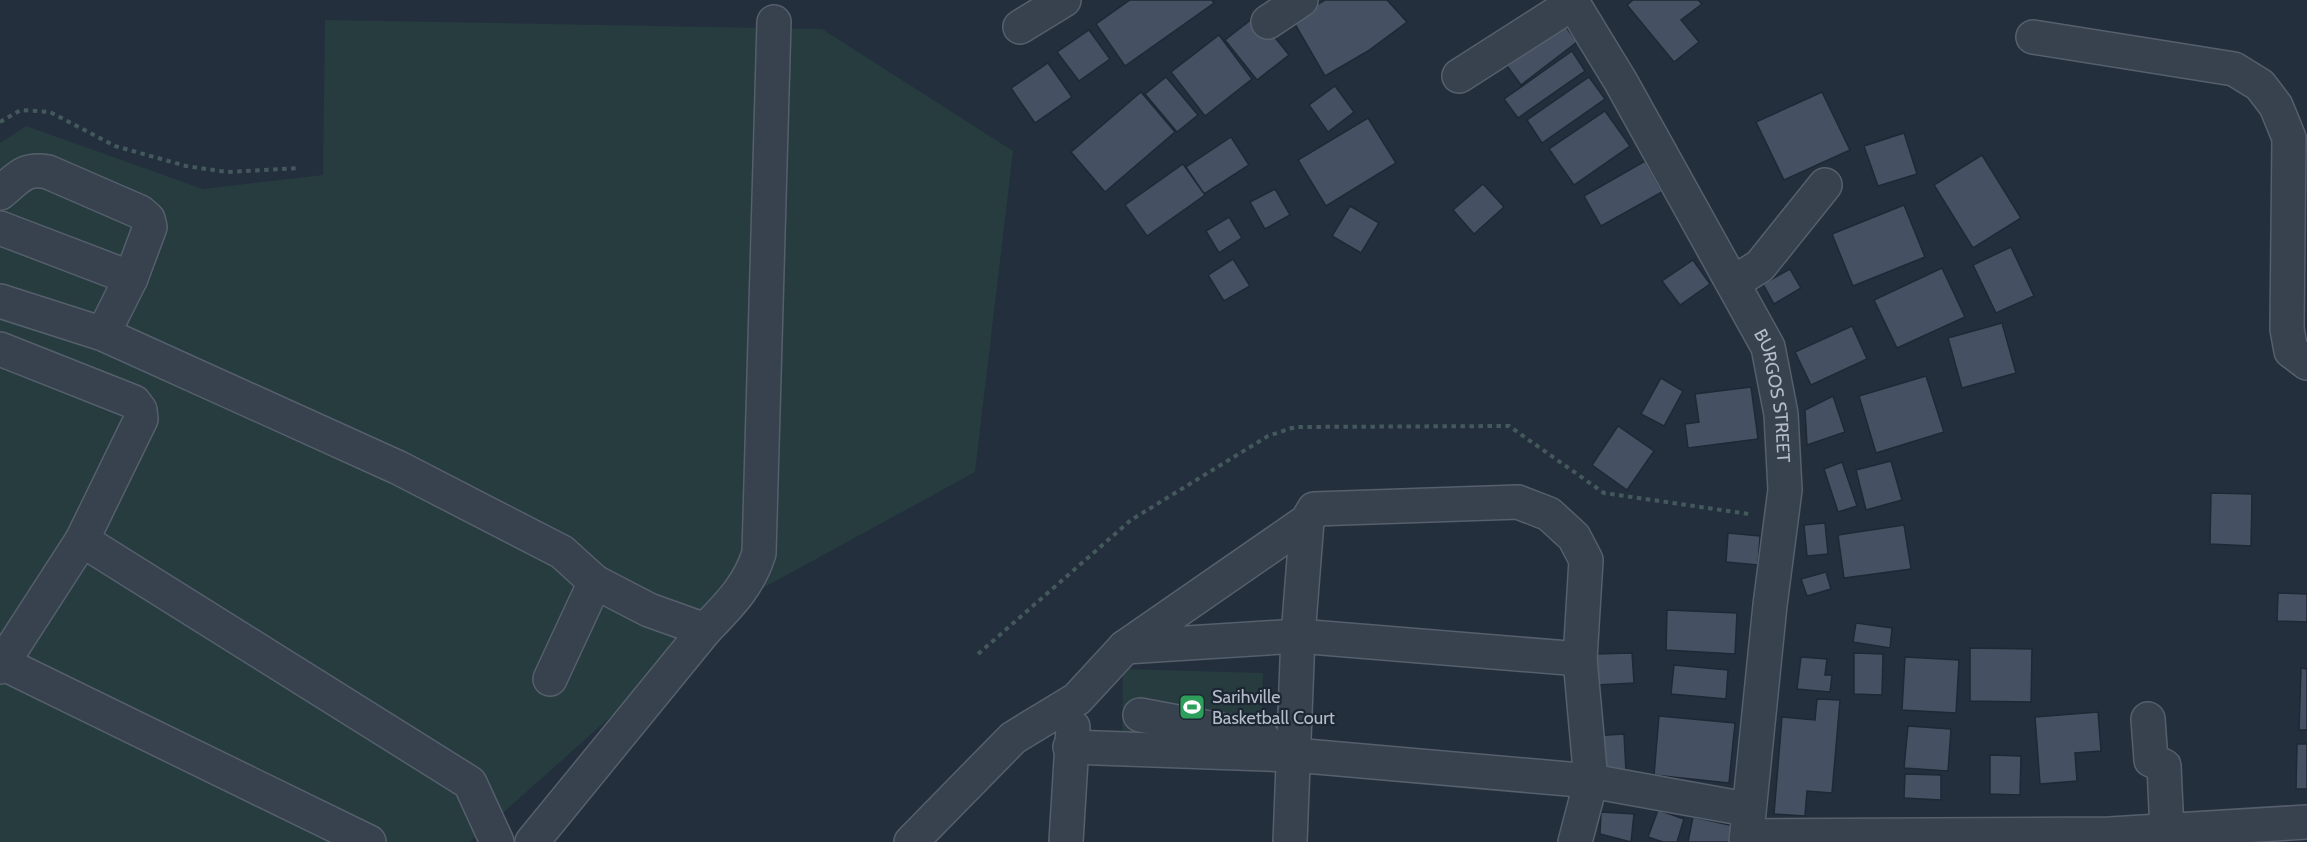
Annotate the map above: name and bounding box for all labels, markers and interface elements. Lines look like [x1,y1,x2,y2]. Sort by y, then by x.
street label: BURGOS STREET [1749,325,1795,463]
place label: Sarihville Basketball Court [1212,686,1335,729]
sports icon: Sarihville Basketball Court [1177,692,1207,722]

